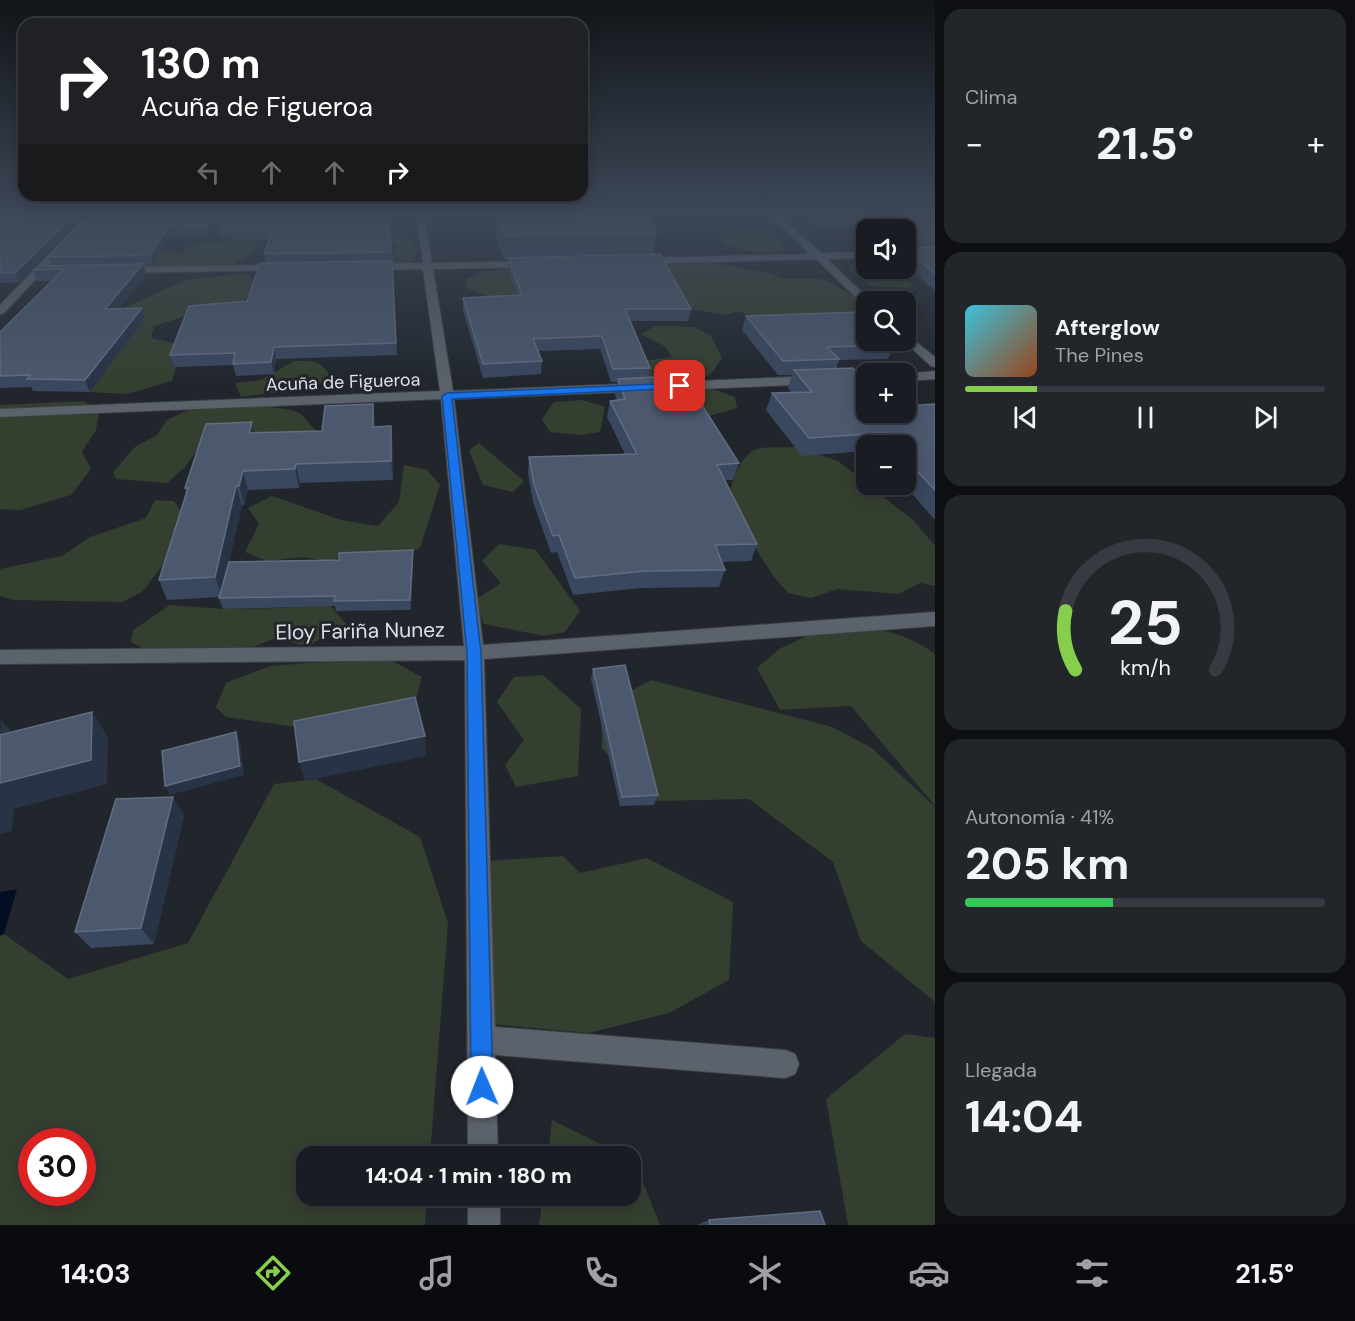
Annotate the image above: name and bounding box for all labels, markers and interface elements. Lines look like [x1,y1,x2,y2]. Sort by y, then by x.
text: 130 m [141,36,261,91]
icon: right [42,42,120,120]
text: Clima [965,84,1017,110]
text: Acuña de Figueroa [141,89,373,124]
text: 21.5° [1096,114,1194,173]
text: − [965,122,983,165]
text: + [1307,122,1325,165]
icon: left [192,156,225,189]
icon: ahead [255,156,288,189]
icon: ahead [318,156,351,189]
icon: right [381,156,414,189]
map controls [856,219,916,495]
button: sound [856,219,916,279]
button: search [856,291,916,351]
text: Afterglow [1055,313,1160,342]
text: The Pines [1055,342,1144,368]
pin [654,360,705,411]
button: + [856,363,916,423]
street label: Acuña de Figueroa [265,367,421,397]
icon: arrive [663,369,696,402]
icon: previous [1009,401,1042,434]
icon: pause [1129,401,1162,434]
icon: next [1249,401,1282,434]
button: − [856,435,916,495]
text: 25 [1108,582,1182,663]
street label: Eloy Fariña Nunez [275,616,445,646]
text: km/h [1120,654,1170,682]
text: Autonomía · 41% [965,804,1114,830]
text: 205 km [965,834,1129,893]
position arrow [450,1055,514,1119]
text: Llegada [965,1057,1037,1083]
text: 14:04 [965,1087,1083,1146]
speed limit sign: 30 [18,1128,96,1206]
text: 14:04 · 1 min · 180 m [365,1161,572,1190]
icon: directions [252,1252,294,1294]
icon: music [416,1252,458,1294]
icon: phone [580,1252,622,1294]
icon: climate [744,1252,786,1294]
icon: car [908,1252,950,1294]
icon: filters [1071,1252,1113,1294]
text: 14:03 [61,1256,130,1291]
text: 21.5° [1235,1256,1294,1291]

